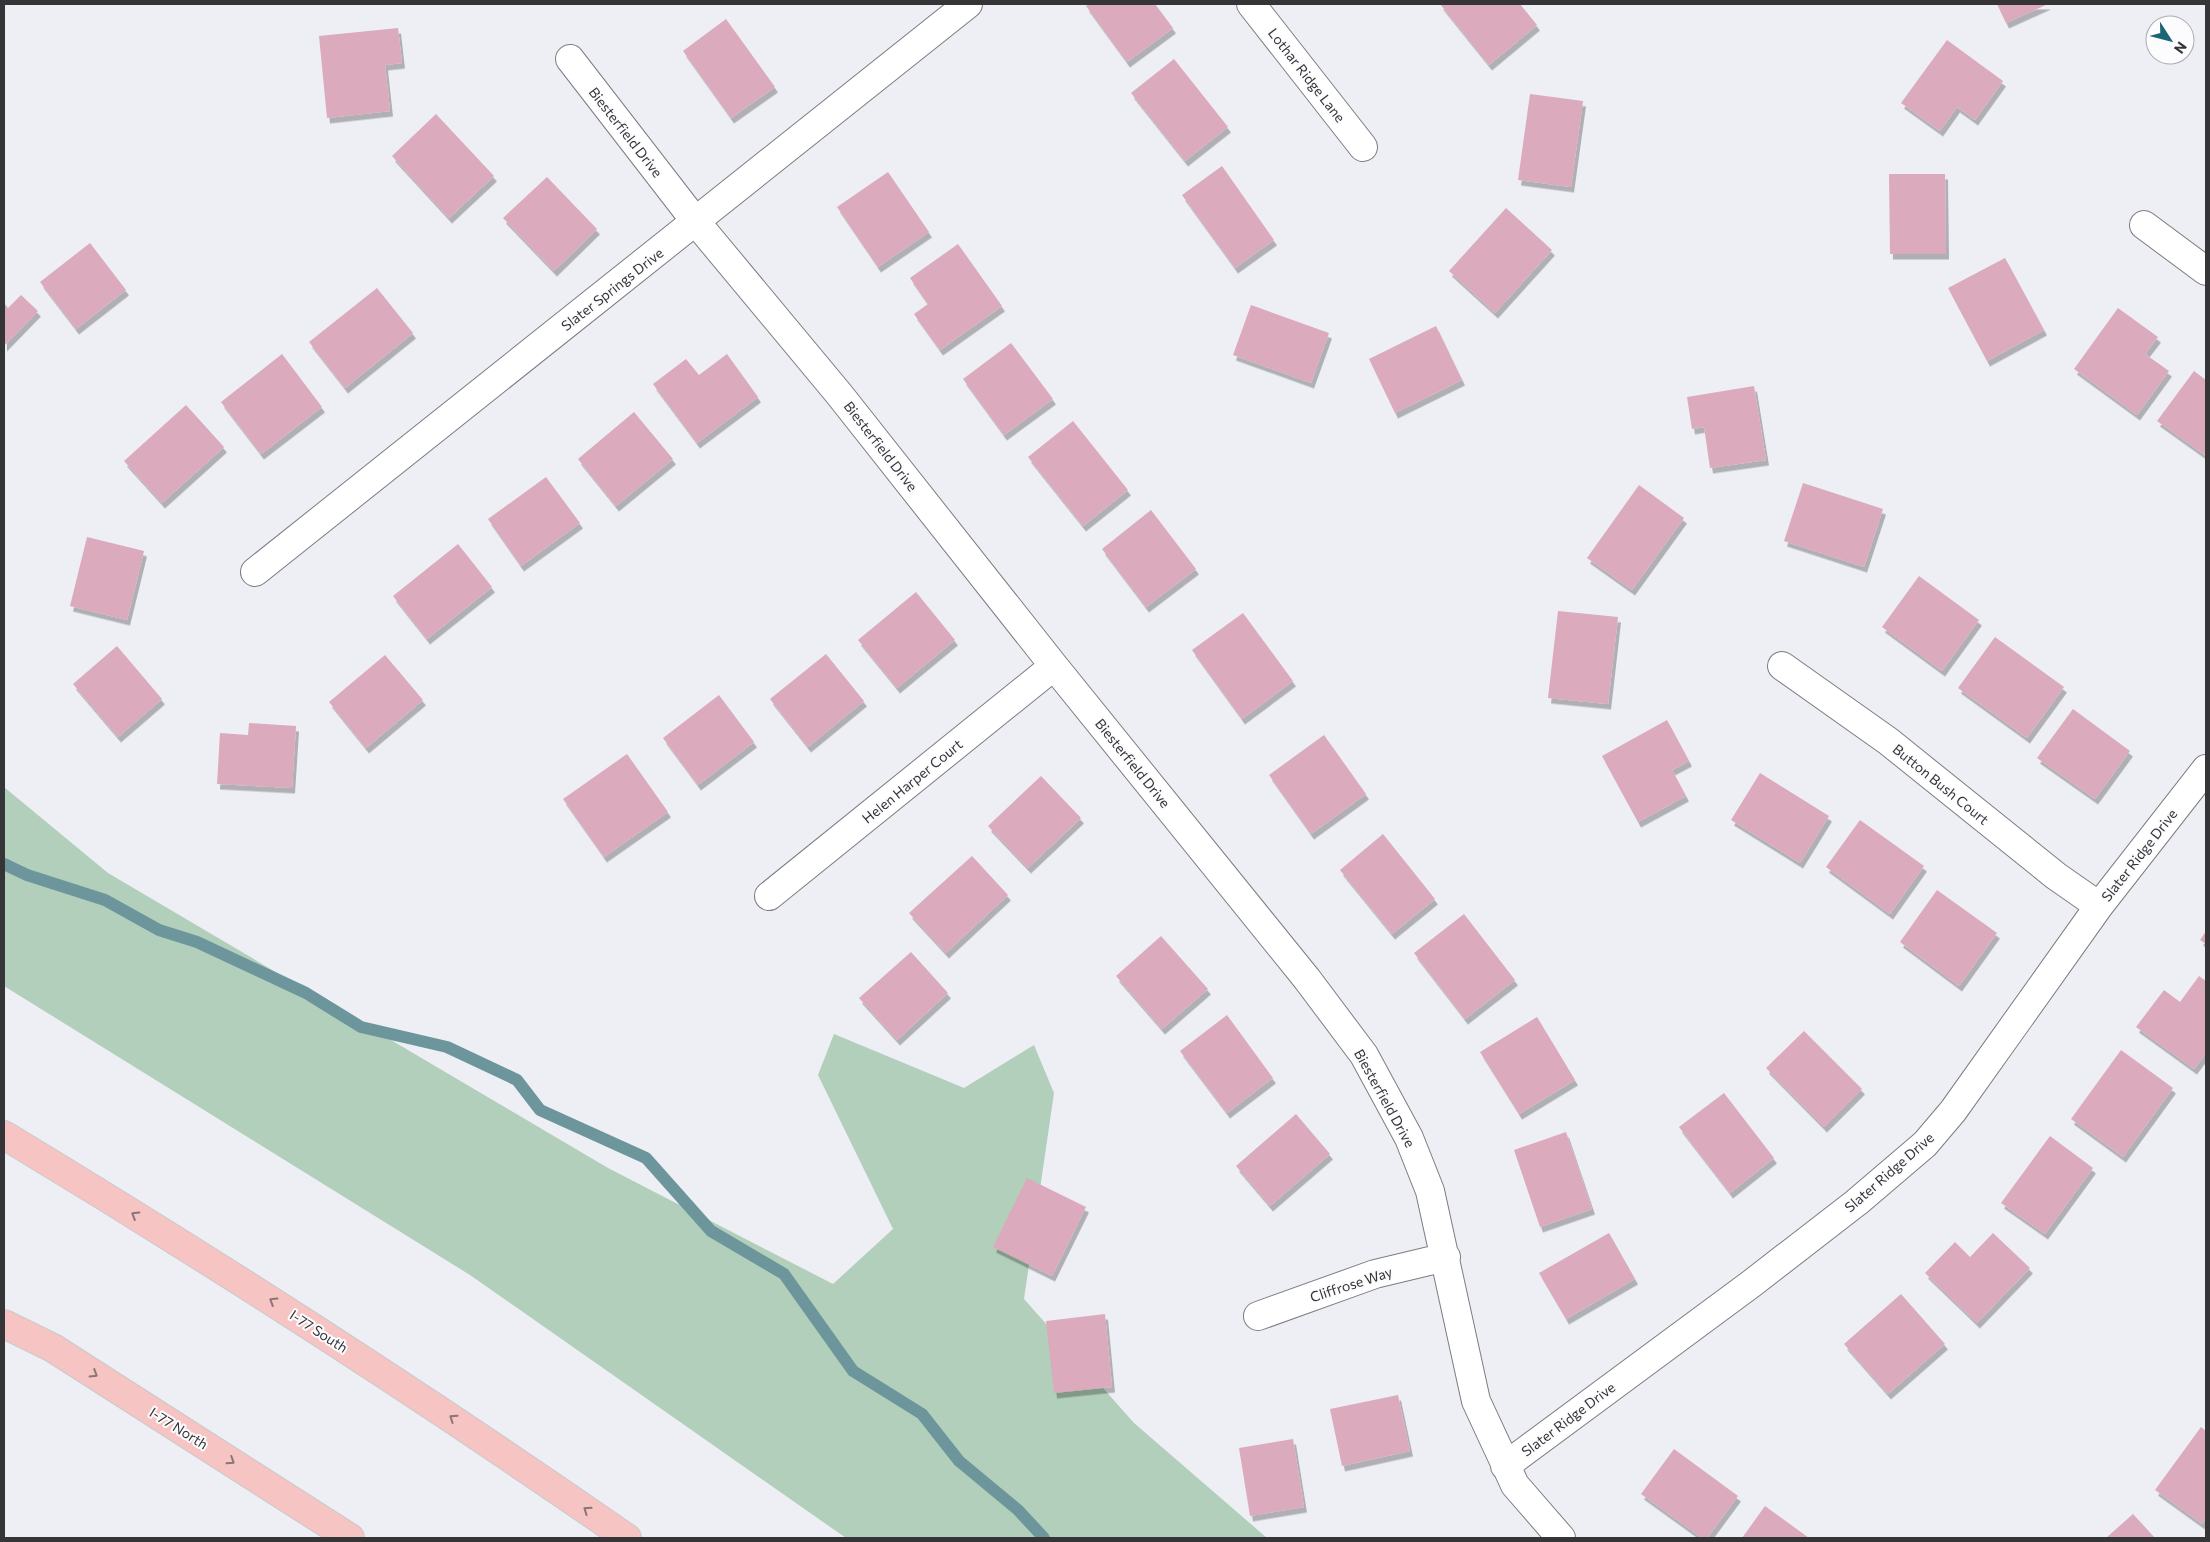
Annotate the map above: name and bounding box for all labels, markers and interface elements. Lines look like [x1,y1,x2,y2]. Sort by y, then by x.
north arrow [2145,15,2195,65]
street label: Lothar Ridge Lane [1265,24,1349,126]
text: N [2171,39,2191,57]
street label: Biesterfield Drive [586,84,666,180]
street label: Slater Springs Drive [558,244,666,334]
street label: Biesterfield Drive [841,398,921,494]
street label: Biesterfield Drive [1092,715,1174,811]
street label: Helen Harper Court [858,735,966,827]
street label: Button Bush Court [1890,740,1993,828]
street label: Slater Ridge Drive [2098,805,2180,905]
street label: Biesterfield Drive [1351,1046,1419,1150]
street label: Slater Ridge Drive [1841,1129,1937,1215]
one-way arrow [132,1211,141,1221]
street label: Cliffrose Way [1308,1263,1394,1305]
one-way arrow [269,1298,278,1308]
street label: I-77 South [287,1306,351,1356]
one-way arrow [89,1368,98,1378]
street label: Slater Ridge Drive [1518,1378,1618,1460]
street label: I-77 North [147,1403,211,1453]
one-way arrow [449,1415,459,1424]
one-way arrow [226,1455,235,1465]
one-way arrow [583,1507,593,1516]

